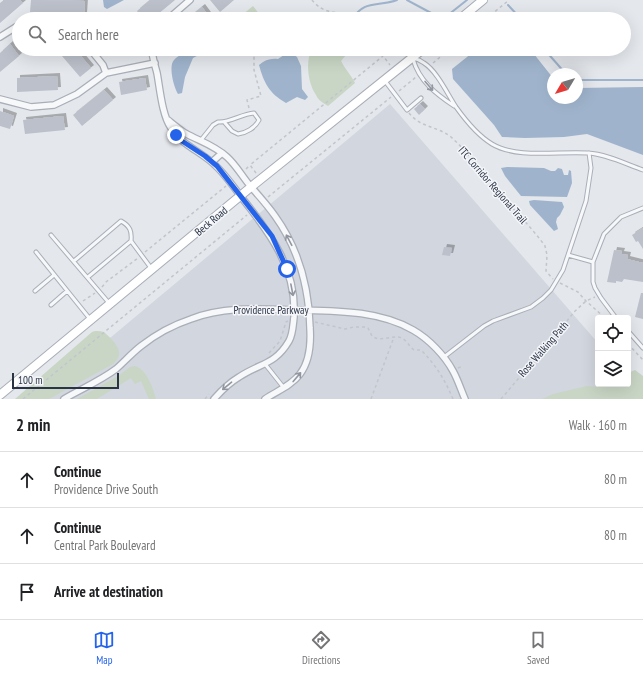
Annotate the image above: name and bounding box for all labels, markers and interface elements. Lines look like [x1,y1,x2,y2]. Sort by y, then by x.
search box [12,12,631,56]
icon: search [26,23,48,45]
text: Search here [58,25,119,44]
north arrow [547,68,583,104]
one-way arrow [425,81,434,91]
route end [167,126,185,144]
street label: ITC Corridor Regional Trail [455,143,531,227]
street label: Beck Road [192,203,230,239]
one-way arrow [285,234,292,246]
route start [278,260,296,278]
one-way arrow [289,283,297,296]
street label: Providence Parkway [233,303,309,317]
map controls [595,315,631,387]
button: locate [595,315,631,351]
street label: Rose Walking Path [515,318,571,380]
button: layers [595,351,631,387]
scale bar [12,371,119,390]
one-way arrow [292,371,301,382]
text: 100 m [18,373,42,387]
one-way arrow [221,382,232,391]
text: 2 min [16,414,50,436]
text: Walk · 160 m [569,417,627,434]
text: Continue [54,462,101,481]
icon: ahead [16,469,38,491]
text: 80 m [604,471,627,488]
text: Providence Drive South [54,481,158,498]
text: Continue [54,518,101,537]
icon: ahead [16,525,38,547]
text: 80 m [604,527,627,544]
text: Central Park Boulevard [54,537,156,554]
icon: arrive [16,581,38,603]
text: Arrive at destination [54,582,163,601]
tab: Map [93,629,115,667]
tab: Directions [302,629,340,667]
tab: Saved [527,629,550,667]

